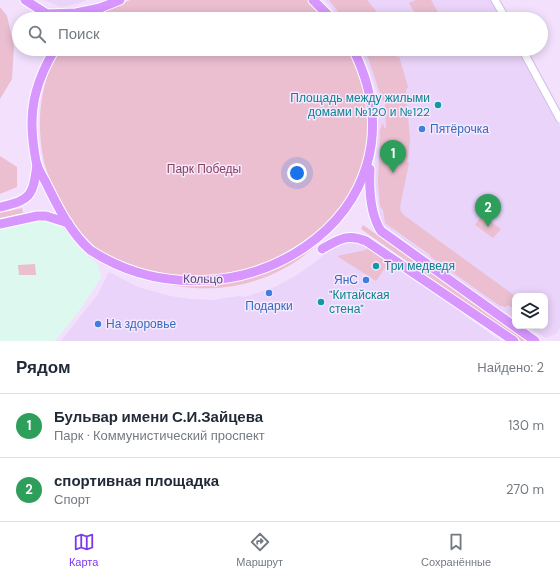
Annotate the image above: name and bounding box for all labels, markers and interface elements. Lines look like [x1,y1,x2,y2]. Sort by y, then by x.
search box [12,12,548,56]
icon: search [26,23,48,45]
text: Поиск [58,24,100,44]
place label: Площадь между жилыми домами №120 и №122 [290,90,430,120]
marker: Площадь между жилыми домами №120 и №122 [433,100,443,110]
place label: Пятёрочка [430,121,489,137]
marker: Пятёрочка [417,124,427,134]
pin: 1 [380,140,406,173]
park label: Парк Победы [167,161,241,177]
your location [287,163,307,183]
pin: 2 [475,194,501,227]
place label: Три медведя [384,258,455,274]
marker: Три медведя [371,261,381,271]
street label: Кольцо [183,271,223,287]
place label: ЯнС [334,272,358,288]
marker: ЯнС [361,275,371,285]
place label: "Китайская стена" [329,287,390,317]
marker: Подарки [264,288,274,298]
map controls [512,293,548,329]
button: layers [512,293,548,329]
marker: "Китайская стена" [316,297,326,307]
place label: Подарки [245,298,293,314]
place label: На здоровье [106,316,176,332]
marker: На здоровье [93,319,103,329]
text: Рядом [16,356,71,378]
text: Найдено: 2 [477,359,544,376]
text: Бульвар имени С.И.Зайцева [54,407,263,427]
text: 1 [27,417,31,434]
text: 130 m [508,417,544,434]
text: Парк · Коммунистический проспект [54,427,265,444]
text: спортивная площадка [54,471,219,491]
text: 2 [25,481,33,498]
text: 270 m [506,481,544,498]
text: Спорт [54,491,91,508]
tab: Карта [69,531,98,569]
tab: Маршрут [236,531,283,569]
tab: Сохранённые [421,531,491,569]

